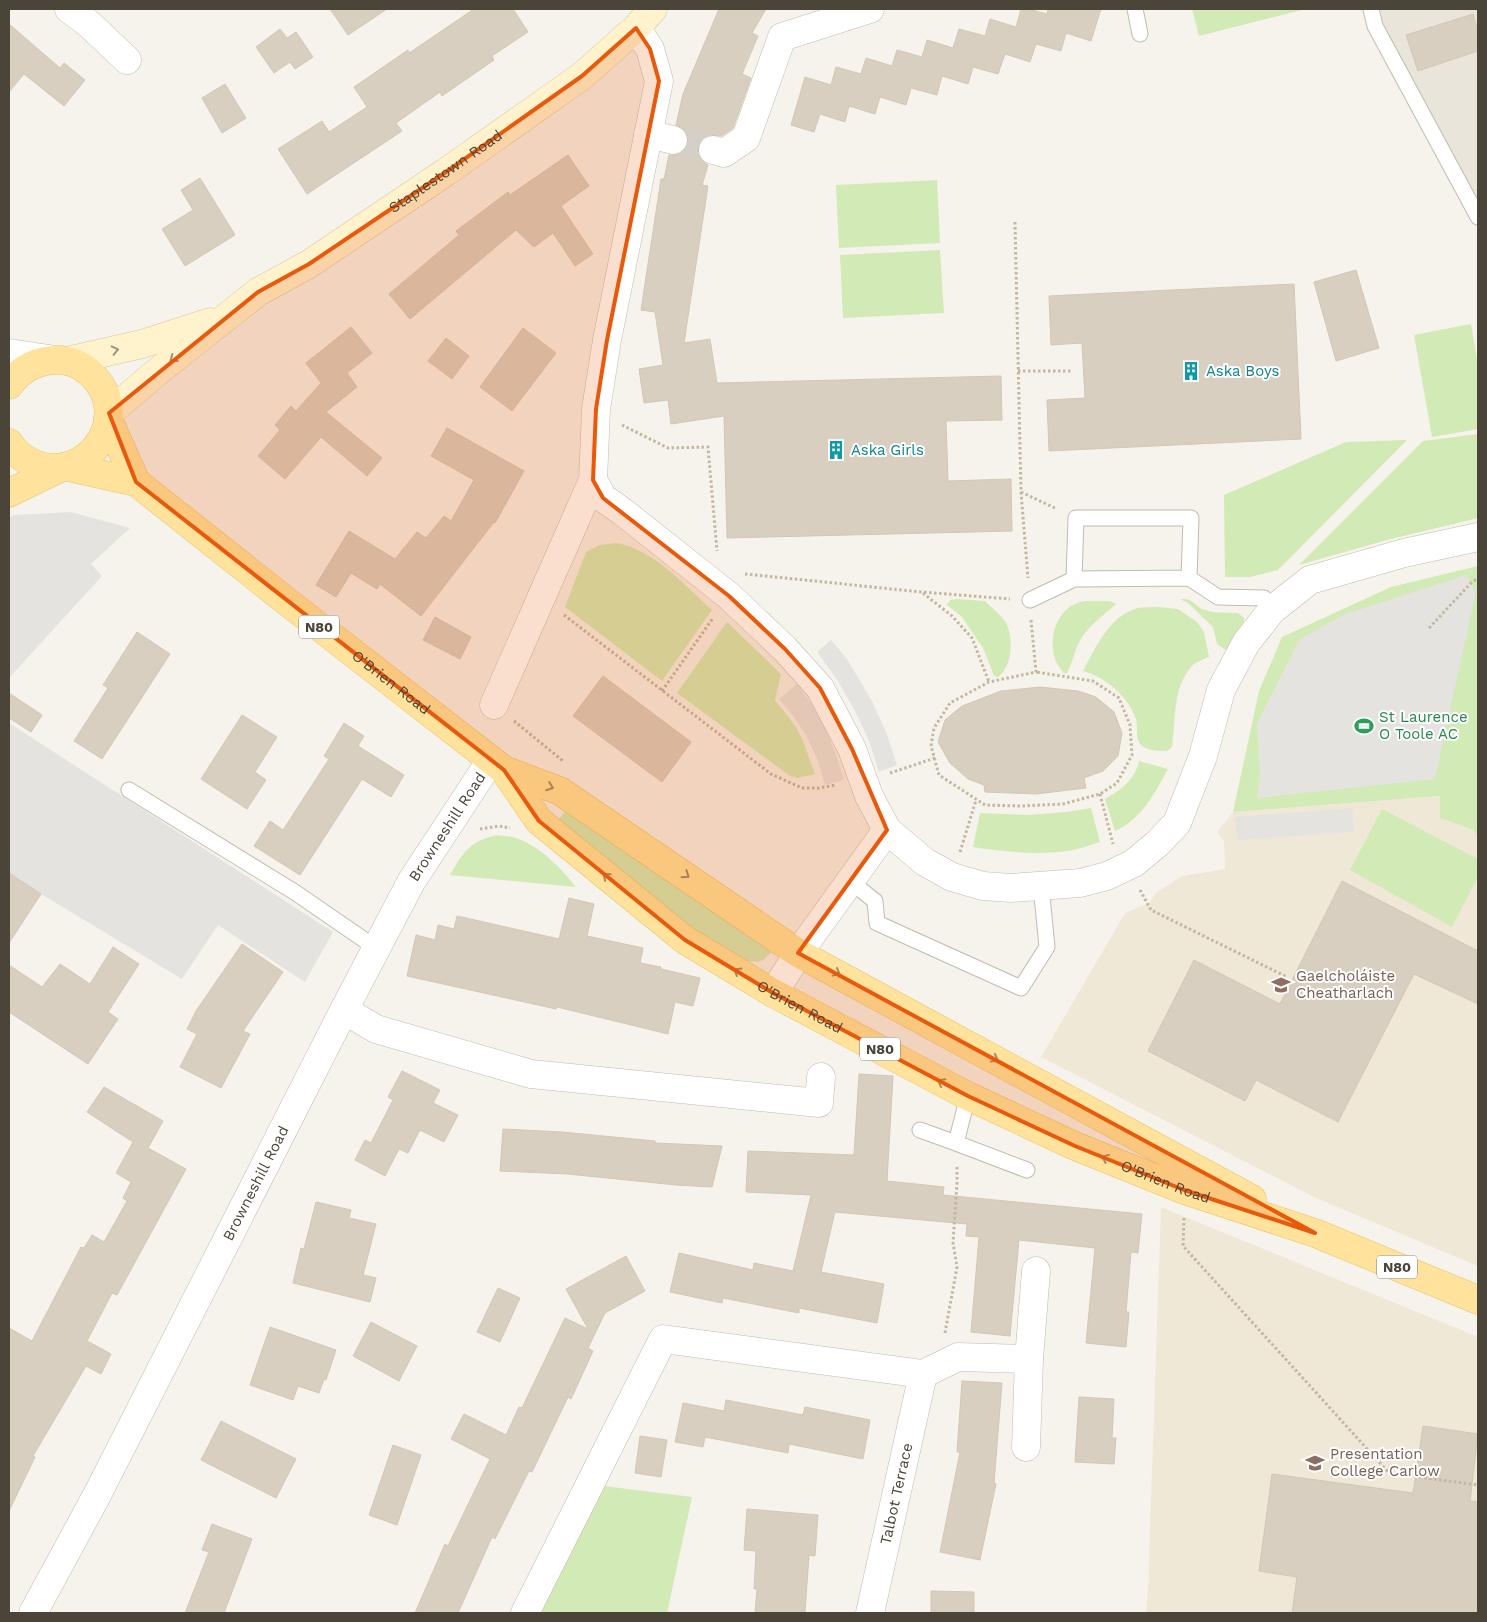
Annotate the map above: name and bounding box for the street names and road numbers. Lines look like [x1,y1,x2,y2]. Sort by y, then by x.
street label: Staplestown Road [385,126,506,217]
road number: N80 [299,616,339,638]
street label: O'Brien Road [348,646,434,718]
street label: Browneshill Road [405,769,489,885]
street label: O'Brien Road [754,976,846,1037]
road number: N80 [860,1038,900,1060]
street label: Browneshill Road [219,1123,292,1244]
street label: O'Brien Road [1118,1156,1213,1207]
road number: N80 [1377,1256,1417,1278]
street label: Talbot Terrace [876,1441,916,1546]

